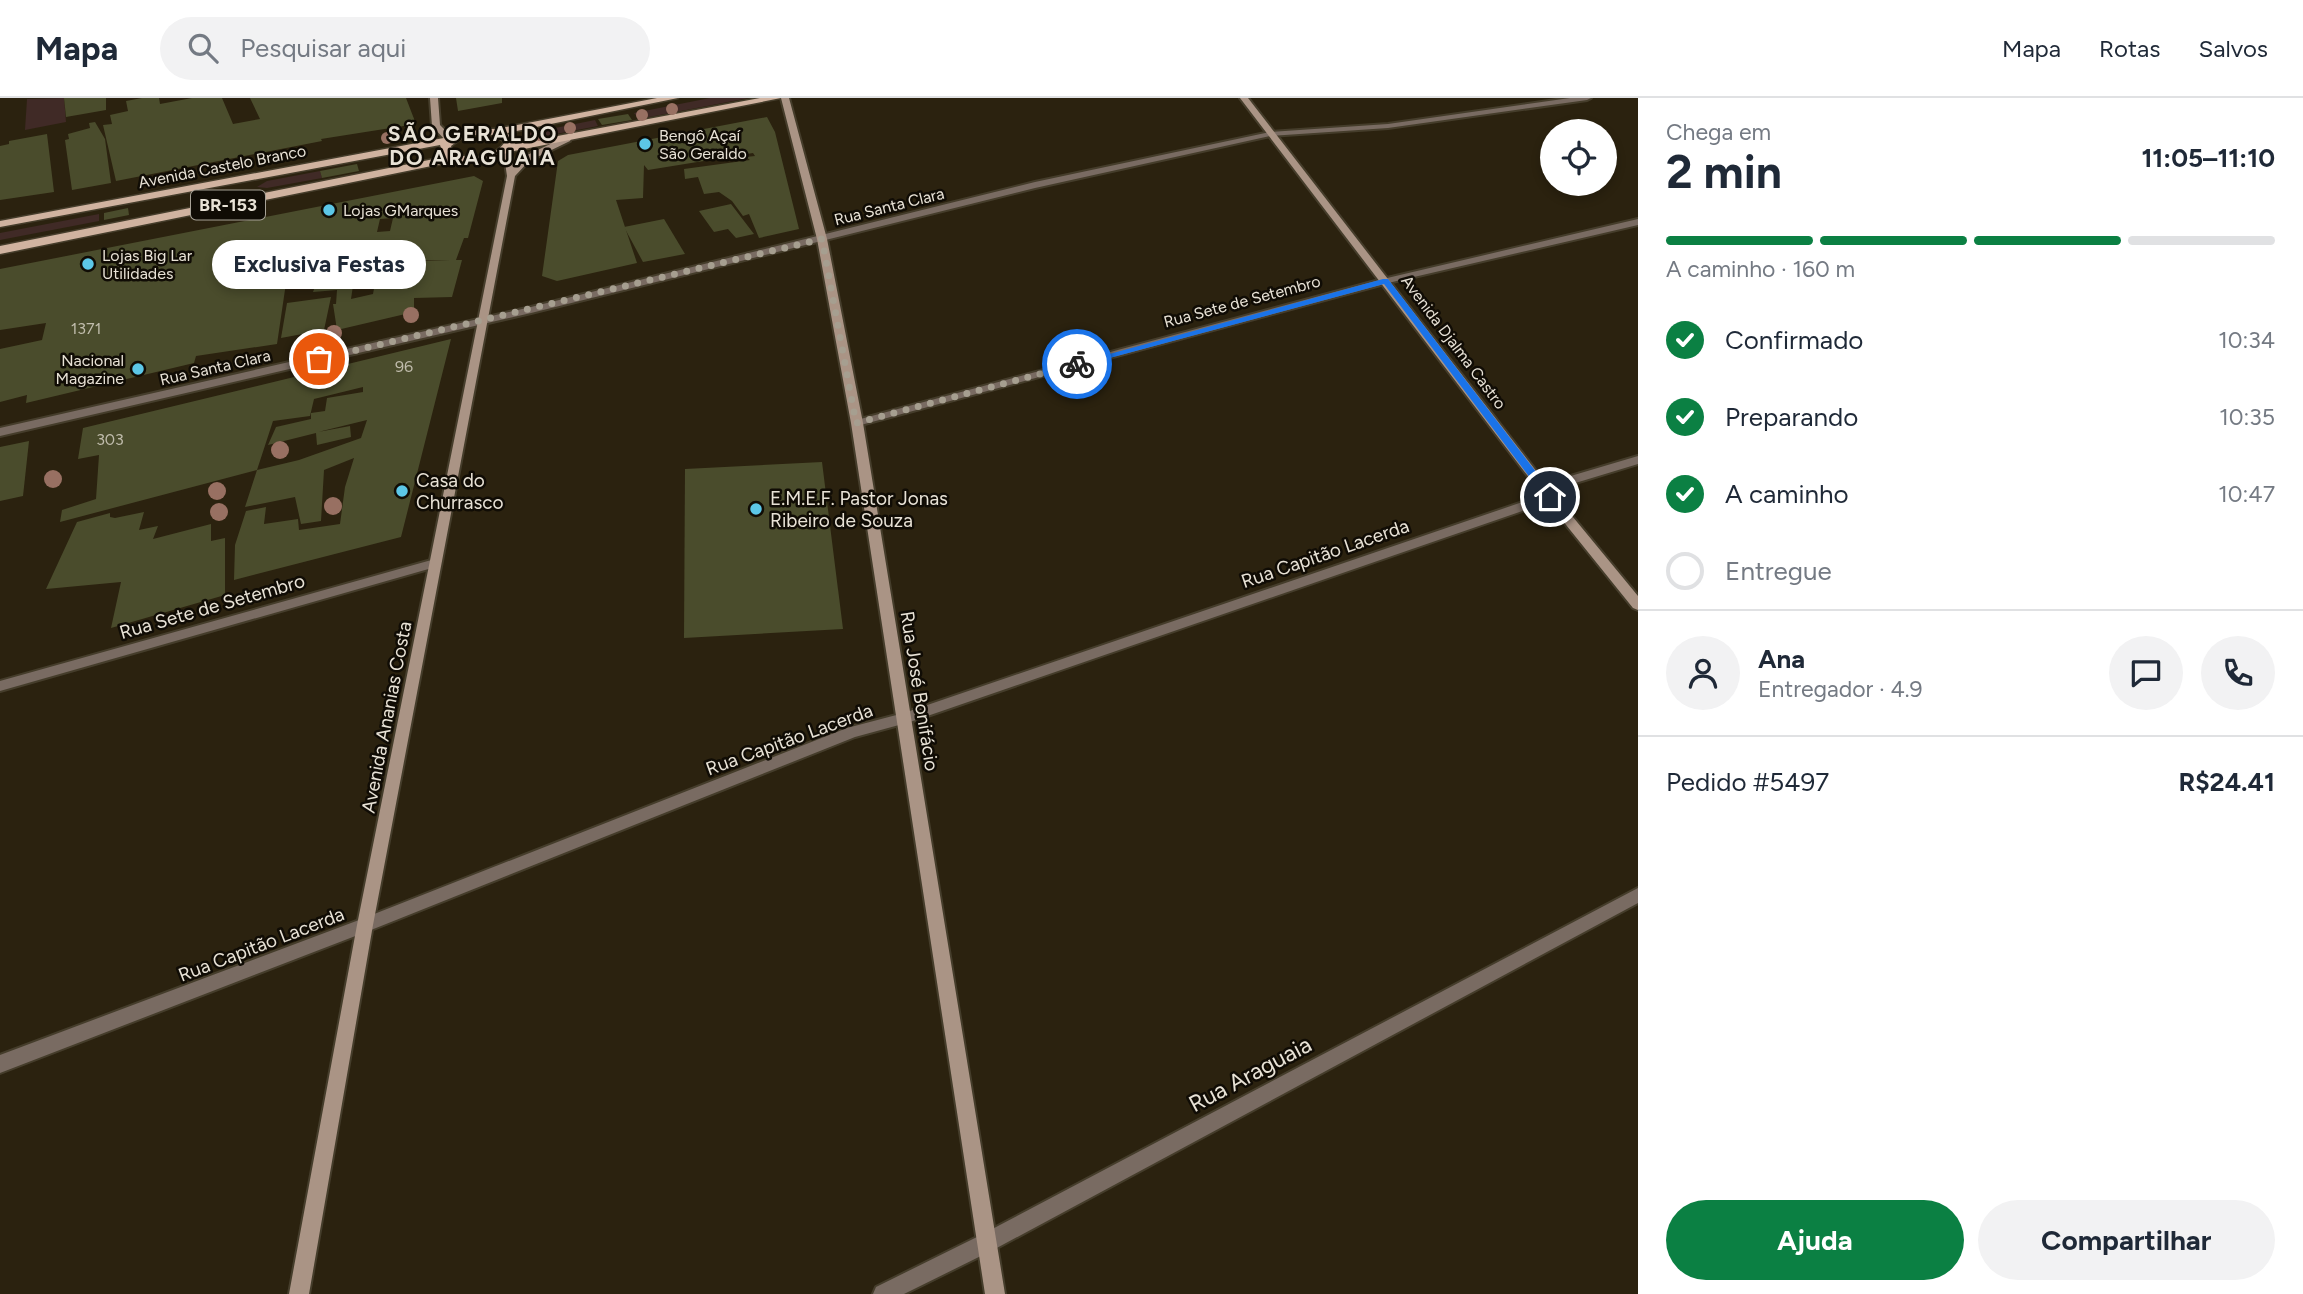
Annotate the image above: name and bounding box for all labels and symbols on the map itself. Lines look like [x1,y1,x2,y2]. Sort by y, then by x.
district label: SÃO GERALDO DO ARAGUAIA [388,121,558,170]
place label: Bengô Açaí São Geraldo [659,126,747,163]
marker: Bengô Açaí São Geraldo [637,136,653,152]
street label: Avenida Castelo Branco [137,141,308,192]
street label: Rua Santa Clara [832,184,946,229]
road number: BR-153 [191,190,265,220]
place label: Lojas GMarques [343,201,458,220]
marker: Lojas GMarques [321,202,337,218]
callout: Exclusiva Festas [212,240,426,289]
place label: Lojas Big Lar Utilidades [102,246,193,283]
marker: Lojas Big Lar Utilidades [80,256,96,272]
street label: Rua Sete de Setembro [1162,271,1323,332]
street label: Avenida Djalma Castro [1397,272,1510,413]
house number: 1371 [71,319,101,338]
pin [289,329,349,389]
courier [1042,329,1112,399]
street label: Rua Santa Clara [158,346,272,389]
place label: Nacional Magazine [56,351,124,388]
house number: 96 [395,357,413,376]
marker: Nacional Magazine [130,361,146,377]
house number: 303 [96,430,124,449]
pin [1520,467,1580,527]
place label: Casa do Churrasco [416,469,504,514]
marker: Casa do Churrasco [394,483,410,499]
place label: E.M.E.F. Pastor Jonas Ribeiro de Souza [770,487,948,532]
marker: E.M.E.F. Pastor Jonas Ribeiro de Souza [748,501,764,517]
street label: Rua Capitão Lacerda [1238,514,1412,593]
street label: Rua Sete de Setembro [117,569,307,644]
street label: Rua José Bonifácio [896,609,944,773]
street label: Avenida Ananias Costa [357,619,416,815]
street label: Rua Capitão Lacerda [703,699,876,780]
street label: Rua Capitão Lacerda [175,902,347,987]
street label: Rua Araguaia [1184,1030,1316,1118]

